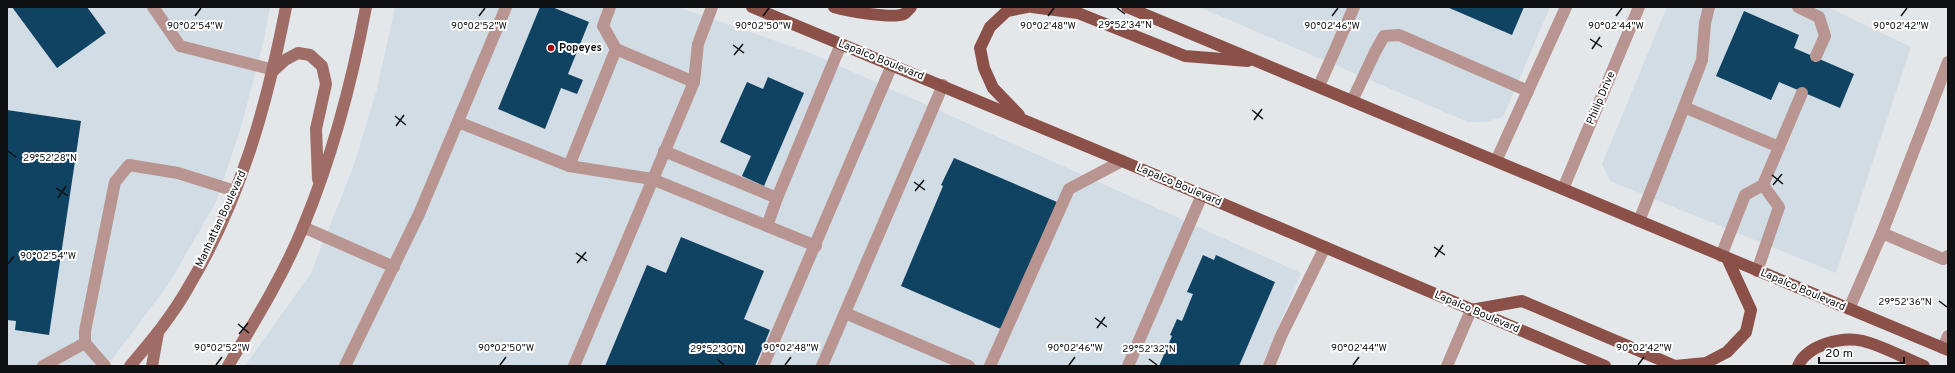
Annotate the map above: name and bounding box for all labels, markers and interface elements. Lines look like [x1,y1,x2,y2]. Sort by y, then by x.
text: 29°52'34"N [1098,19,1152,32]
text: 90°02'54"W [167,20,223,33]
text: 90°02'52"W [451,20,507,33]
text: 90°02'50"W [735,20,791,33]
text: 90°02'48"W [1020,20,1076,33]
text: 90°02'46"W [1304,20,1360,33]
text: 90°02'44"W [1588,20,1644,33]
text: 90°02'42"W [1873,20,1929,33]
street label: Lapalco Boulevard [836,36,926,84]
place label: Popeyes [559,41,602,55]
marker: Popeyes [546,43,556,53]
street label: Philip Drive [1584,69,1619,127]
text: 29°52'28"N [23,152,77,165]
street label: Lapalco Boulevard [1134,161,1224,209]
street label: Manhattan Boulevard [192,168,250,270]
text: 90°02'54"W [20,250,76,263]
street label: Lapalco Boulevard [1758,266,1848,314]
street label: Lapalco Boulevard [1432,288,1522,336]
text: 29°52'36"N [1878,296,1932,309]
scale bar [1819,339,1904,365]
text: 90°02'52"W [194,342,250,355]
text: 90°02'50"W [478,342,534,355]
text: 90°02'48"W [763,342,819,355]
text: 90°02'46"W [1047,342,1103,355]
text: 90°02'44"W [1331,342,1387,355]
text: 90°02'42"W [1616,342,1672,355]
text: 29°52'30"N [690,343,744,356]
text: 29°52'32"N [1122,343,1176,356]
text: 20 m [1825,346,1853,362]

